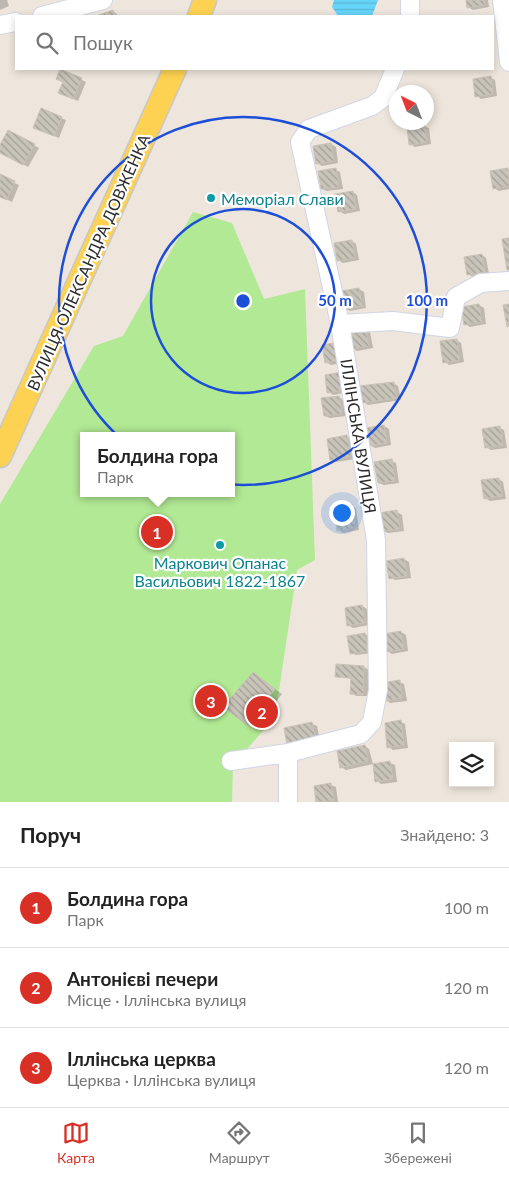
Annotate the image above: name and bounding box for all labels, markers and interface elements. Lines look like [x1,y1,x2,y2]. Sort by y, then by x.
search box [15,15,494,70]
icon: search [33,29,61,57]
text: Пошук [73,31,133,54]
north arrow [389,85,434,130]
street label: ВУЛИЦЯ ОЛЕКСАНДРА ДОВЖЕНКА [23,131,153,393]
place label: Меморіал Слави [221,189,344,208]
marker: Меморіал Слави [205,192,217,204]
text: 50 m [318,291,352,309]
text: 100 m [406,291,448,309]
centre of rings [234,292,252,310]
street label: ІЛЛІНСЬКА ВУЛИЦЯ [337,357,381,515]
popup [80,432,235,497]
text: Болдина гора [97,444,218,467]
text: Парк [97,467,134,486]
your location [329,500,355,526]
pin: 1 [141,513,173,551]
marker: Маркович Опанас Васильович 1822-1867 [214,539,226,551]
place label: Маркович Опанас Васильович 1822-1867 [135,553,305,590]
pin: 3 [195,682,227,720]
pin: 2 [246,693,278,731]
map controls [449,742,494,787]
button: layers [449,742,494,787]
text: Поруч [20,822,81,847]
text: Знайдено: 3 [400,825,489,844]
text: Болдина гора [67,887,188,910]
text: 1 [31,898,41,917]
text: 100 m [444,898,489,917]
text: Парк [67,910,104,929]
text: Антонієві печери [67,967,218,990]
text: 2 [31,978,41,997]
text: 120 m [444,978,489,997]
text: Місце · Іллінська вулиця [67,990,246,1009]
text: Іллінська церква [67,1047,216,1070]
text: 3 [31,1058,41,1077]
text: 120 m [444,1058,489,1077]
text: Церква · Іллінська вулиця [67,1070,256,1089]
tab: Карта [57,1119,95,1166]
tab: Маршрут [209,1119,270,1166]
tab: Збережені [384,1119,452,1166]

